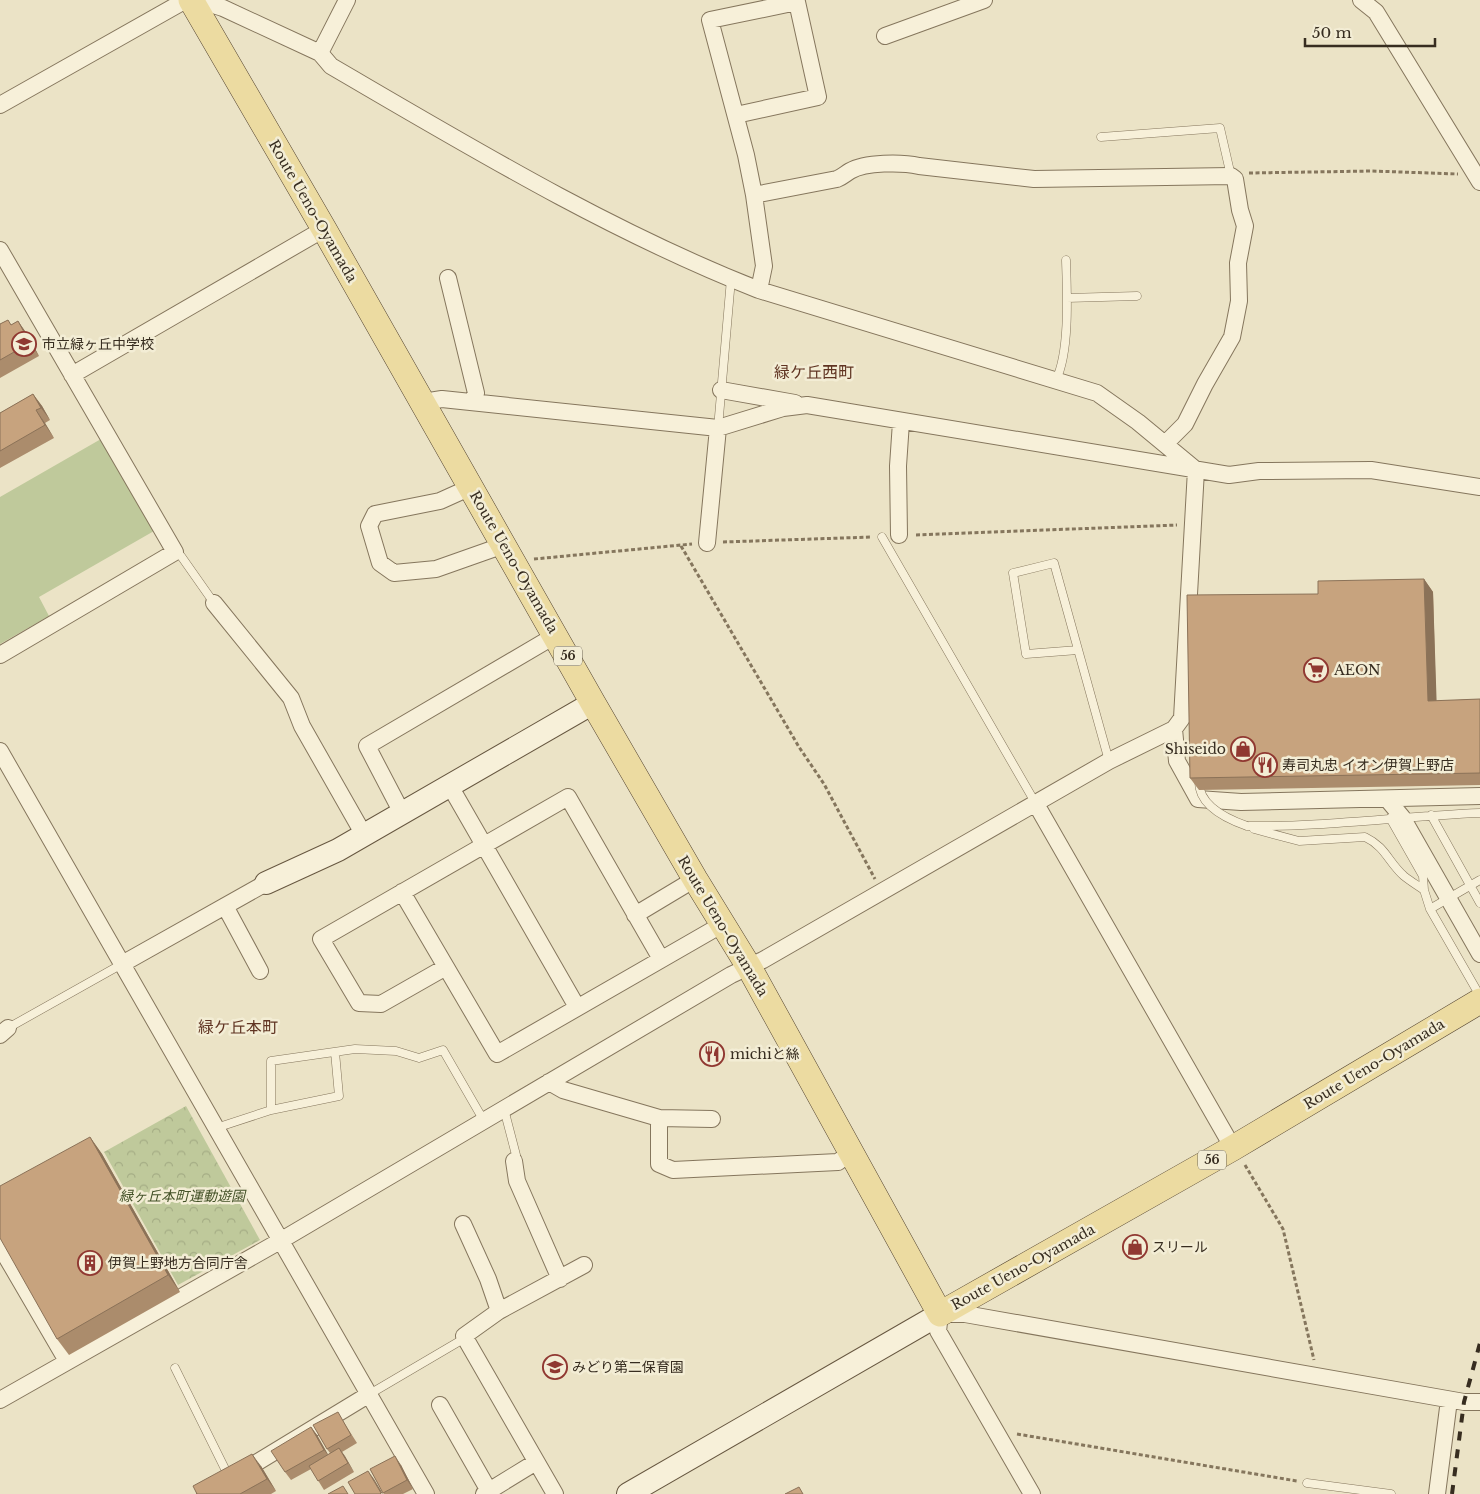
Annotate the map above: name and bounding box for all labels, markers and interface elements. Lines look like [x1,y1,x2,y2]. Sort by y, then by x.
scale bar [1305,15,1435,47]
text: 50 m [1312,23,1352,42]
street label: Route Ueno-Oyamada [265,137,361,286]
school or university icon: 市立緑ヶ丘中学校 [11,331,37,357]
place label: 市立緑ヶ丘中学校 [42,335,154,353]
district label: 緑ケ丘西町 [774,362,854,382]
street label: Route Ueno-Oyamada [466,488,562,637]
road number: 56 [554,646,582,666]
supermarket icon: AEON [1303,657,1329,683]
place label: AEON [1333,661,1381,679]
shop icon: Shiseido [1230,736,1256,762]
place label: Shiseido [1165,740,1226,758]
restaurant icon: 寿司丸忠 イオン伊賀上野店 [1252,752,1278,778]
place label: 寿司丸忠 イオン伊賀上野店 [1282,756,1454,774]
street label: Route Ueno-Oyamada [674,852,772,1000]
street label: Route Ueno-Oyamada [1300,1015,1448,1113]
district label: 緑ケ丘本町 [198,1017,278,1037]
restaurant icon: michiと絲 [699,1041,725,1067]
place label: michiと絲 [730,1045,800,1063]
road number: 56 [1198,1150,1226,1170]
park label: 緑ヶ丘本町運動遊園 [119,1187,247,1205]
street label: Route Ueno-Oyamada [948,1220,1098,1314]
shop icon: スリール [1122,1234,1148,1260]
place label: スリール [1152,1238,1208,1256]
building icon: 伊賀上野地方合同庁舎 [77,1250,103,1276]
place label: 伊賀上野地方合同庁舎 [108,1254,248,1272]
school or university icon: みどり第二保育園 [542,1354,568,1380]
place label: みどり第二保育園 [572,1358,684,1376]

